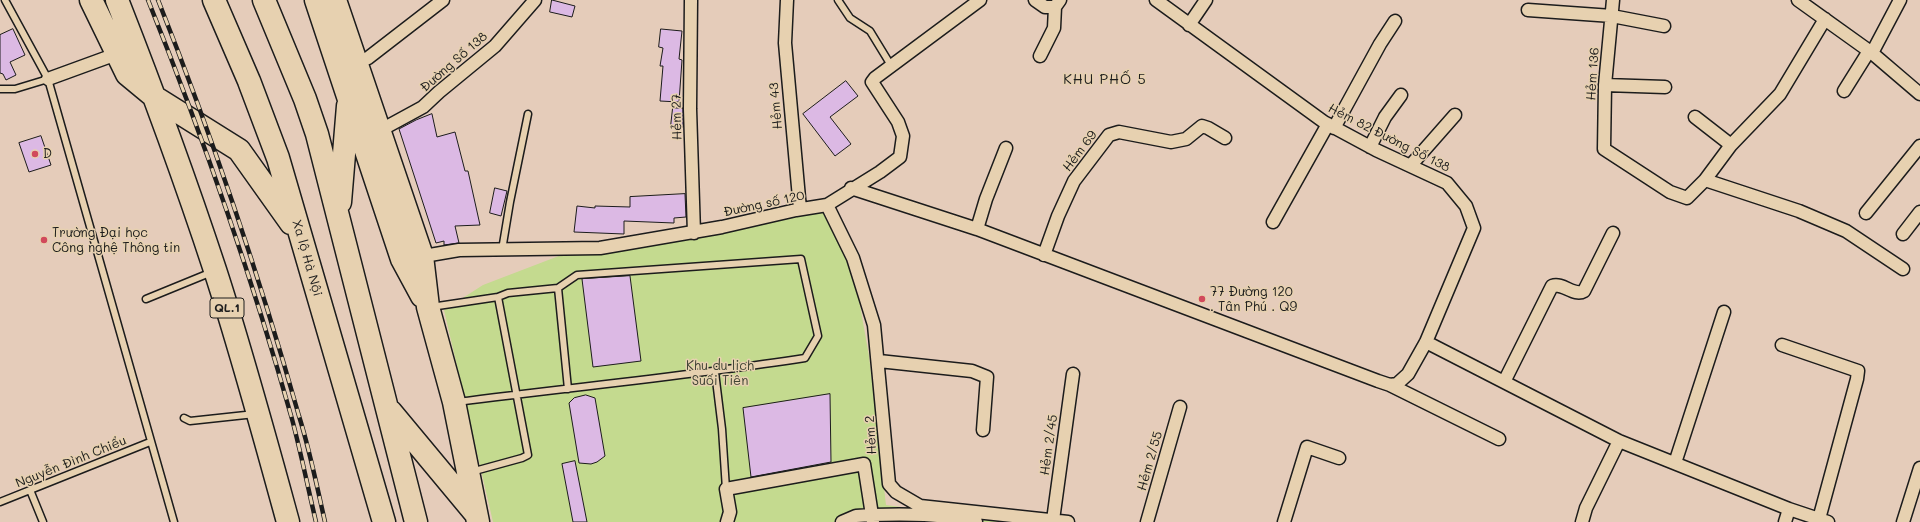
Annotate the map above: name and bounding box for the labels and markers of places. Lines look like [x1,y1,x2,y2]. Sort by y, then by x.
place label: D [43,146,52,162]
marker: D [30,149,40,159]
place label: Trường Đại học Công nghệ Thông tin [52,225,180,256]
marker: Trường Đại học Công nghệ Thông tin [39,235,49,245]
place label: 77 Đường 120 . Tân Phú . Q9 [1210,284,1297,315]
marker: 77 Đường 120 . Tân Phú . Q9 [1197,294,1207,304]

